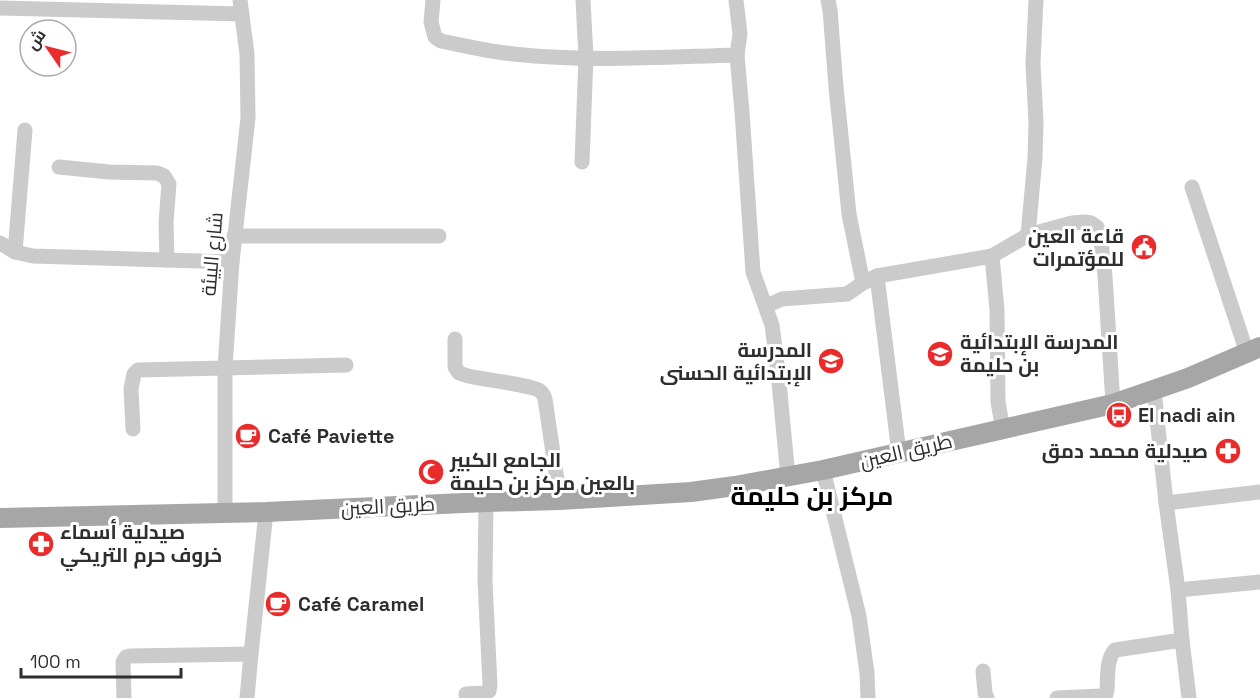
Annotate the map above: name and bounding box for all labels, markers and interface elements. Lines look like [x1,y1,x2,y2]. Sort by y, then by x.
north arrow [18,18,78,78]
text: ش [22,25,51,54]
street label: شارع البيئة [195,211,230,297]
place label: قاعة العين للمؤتمرات [1028,223,1124,272]
public building icon: قاعة العين للمؤتمرات [1129,232,1159,262]
place label: المدرسة الإبتدائية بن حليمة [960,329,1119,378]
place label: المدرسة الإبتدائية الحسنى [660,337,812,387]
school or university icon: المدرسة الإبتدائية بن حليمة [925,339,955,369]
school or university icon: المدرسة الإبتدائية الحسنى [816,346,846,376]
bus stop icon: El nadi ain [1104,400,1134,430]
place label: El nadi ain [1138,402,1236,428]
cafe icon: Café Paviette [233,421,263,451]
place label: Café Paviette [268,423,395,449]
street label: طريق العين [857,428,955,474]
pharmacy icon: صيدلية محمد دمق [1213,436,1243,466]
place label: صيدلية محمد دمق [1042,438,1208,464]
place label: الجامع الكبير بالعين مركز بن حليمة [449,447,635,496]
mosque icon: الجامع الكبير بالعين مركز بن حليمة [416,457,446,487]
district label: مركز بن حليمة [731,479,893,513]
street label: طريق العين [340,491,436,521]
place label: صيدلية أسماء خروف حرم التريكي [60,518,222,571]
pharmacy icon: صيدلية أسماء خروف حرم التريكي [26,529,56,559]
cafe icon: Café Caramel [263,589,293,619]
place label: Café Caramel [298,591,424,617]
scale bar [21,641,182,679]
text: 100 m [30,650,81,673]

